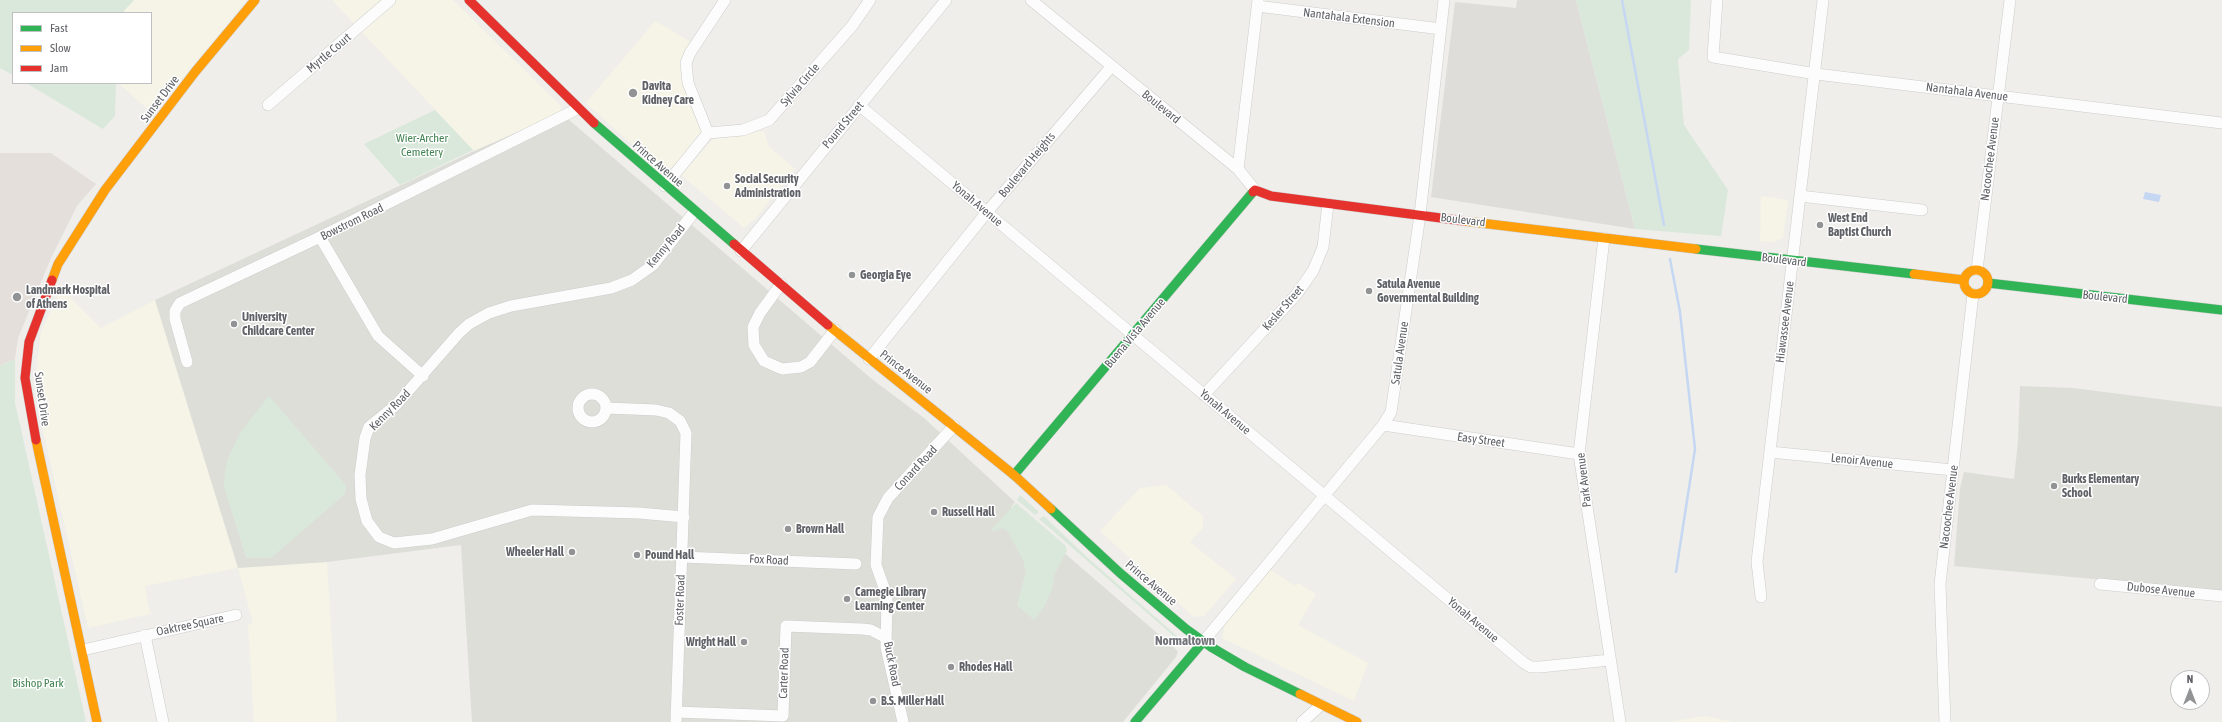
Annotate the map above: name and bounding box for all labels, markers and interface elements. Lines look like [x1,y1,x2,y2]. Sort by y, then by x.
street label: Nantahala Extension [1302,5,1396,31]
legend [12,12,152,84]
text: Fast [50,21,68,35]
street label: Myrtle Court [304,30,354,76]
text: Slow [50,41,71,55]
street label: Sylvia Circle [777,60,823,110]
text: Jam [50,61,68,75]
street label: Sunset Drive [138,73,182,125]
place label: Davita Kidney Care [642,79,694,107]
street label: Nantahala Avenue [1925,80,2009,104]
marker: Davita Kidney Care [627,87,639,99]
street label: Boulevard [1139,87,1183,127]
street label: Pound Street [819,99,867,151]
street label: Nacoochee Avenue [1978,116,2002,202]
street label: Boulevard Heights [996,129,1058,201]
park label: Wier-Archer Cemetery [396,131,448,159]
street label: Prince Avenue [630,138,686,190]
place label: Social Security Administration [735,172,801,200]
street label: Yonah Avenue [948,178,1006,230]
marker: Social Security Administration [722,181,732,191]
street label: Bowstrom Road [318,201,386,243]
street label: Boulevard [1440,210,1486,230]
place label: West End Baptist Church [1828,211,1891,239]
marker: West End Baptist Church [1815,220,1825,230]
street label: Kenny Road [644,221,688,271]
street label: Boulevard [1761,250,1807,270]
place label: Georgia Eye [860,268,911,282]
marker: Georgia Eye [847,270,857,280]
place label: Satula Avenue Governmental Building [1377,277,1479,305]
street label: Hiawassee Avenue [1773,280,1797,364]
street label: Kesler Street [1259,282,1307,334]
place label: Landmark Hospital of Athens [26,283,110,311]
marker: Satula Avenue Governmental Building [1364,286,1374,296]
street label: Boulevard [2082,287,2128,307]
marker: Landmark Hospital of Athens [11,291,23,303]
street label: Buena Vista Avenue [1102,295,1168,371]
place label: University Childcare Center [242,310,314,338]
marker: University Childcare Center [229,319,239,329]
street label: Satula Avenue [1388,321,1412,385]
street label: Prince Avenue [877,347,935,397]
street label: Sunset Drive [31,371,53,427]
street label: Kenny Road [366,386,414,434]
street label: Yonah Avenue [1196,386,1254,438]
street label: Easy Street [1456,430,1506,450]
street label: Conard Road [892,443,940,493]
street label: Lenoir Avenue [1830,451,1894,471]
street label: Park Avenue [1574,452,1594,508]
street label: Nacoochee Avenue [1937,464,1961,550]
place label: Burks Elementary School [2062,472,2139,500]
marker: Burks Elementary School [2049,481,2059,491]
place label: Russell Hall [942,505,995,519]
marker: Russell Hall [929,507,939,517]
place label: Brown Hall [796,522,844,536]
marker: Brown Hall [783,524,793,534]
place label: Wheeler Hall [506,545,564,559]
marker: Wheeler Hall [567,547,577,557]
place label: Pound Hall [645,548,694,562]
marker: Pound Hall [632,550,642,560]
street label: Fox Road [749,552,789,568]
street label: Prince Avenue [1122,557,1180,609]
street label: Foster Road [672,574,688,626]
street label: Dubose Avenue [2126,579,2196,601]
place label: Carnegie Library Learning Center [855,585,926,613]
marker: Carnegie Library Learning Center [842,594,852,604]
street label: Yonah Avenue [1444,594,1502,646]
street label: Oaktree Square [155,611,225,639]
district label: Normaltown [1155,633,1215,649]
place label: Wright Hall [686,635,736,649]
marker: Wright Hall [739,637,749,647]
street label: Buck Road [881,640,903,688]
street label: Carter Road [776,647,792,699]
place label: Rhodes Hall [959,660,1012,674]
marker: Rhodes Hall [946,662,956,672]
north arrow [2170,670,2210,710]
text: N [2187,673,2193,685]
park label: Bishop Park [12,676,64,690]
place label: B.S. Miller Hall [881,694,944,708]
marker: B.S. Miller Hall [868,696,878,706]

